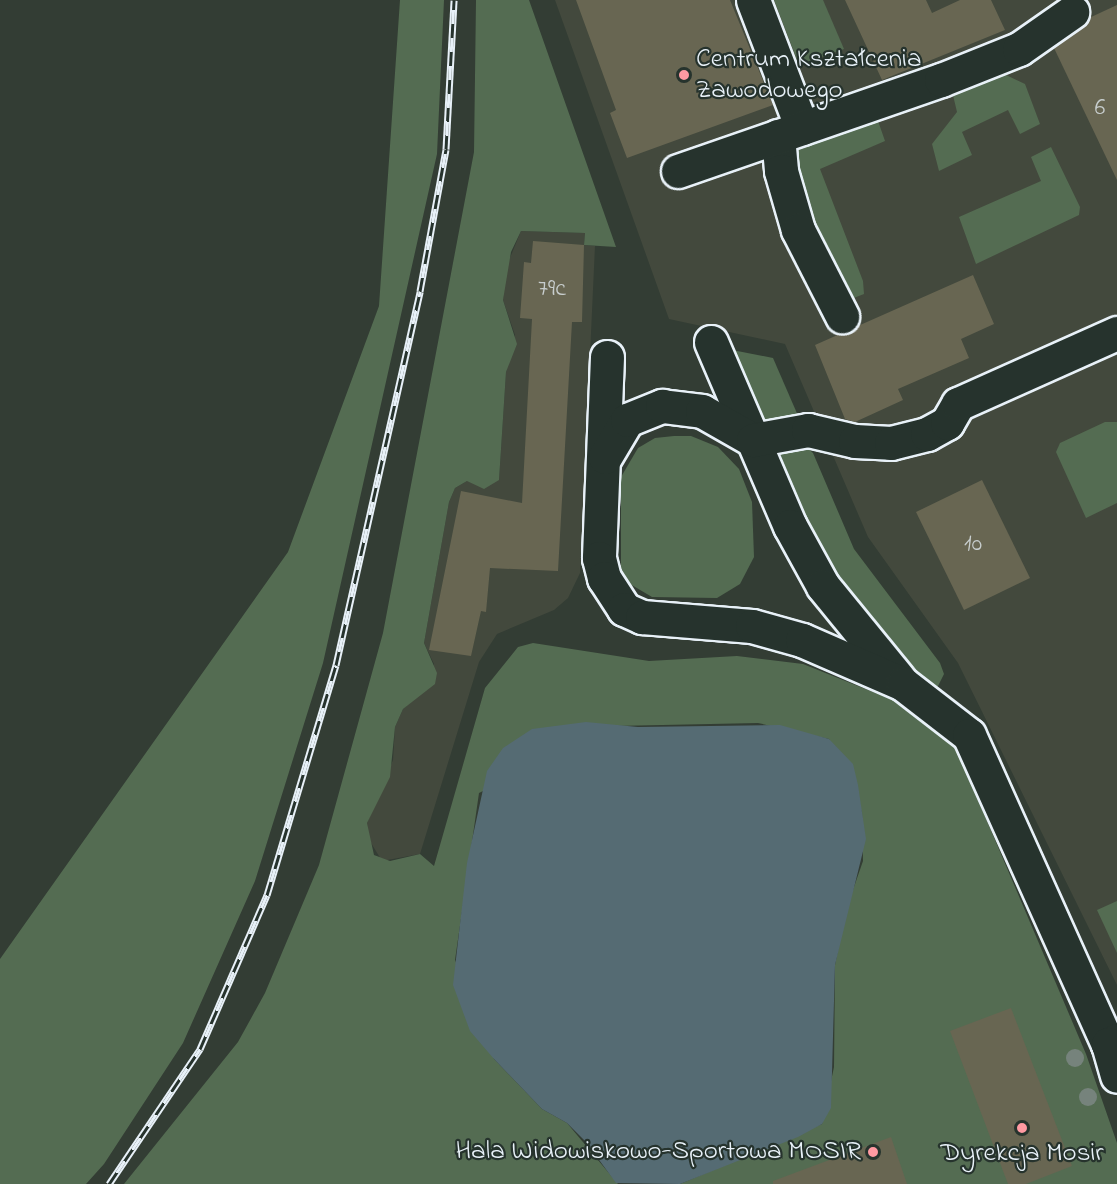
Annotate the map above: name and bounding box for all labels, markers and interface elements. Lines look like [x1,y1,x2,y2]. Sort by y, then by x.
place label: Centrum Kształcenia Zawodowego [696,43,922,106]
marker: Centrum Kształcenia Zawodowego [677,68,691,82]
house number: 6 [1095,95,1105,123]
house number: 79c [538,276,566,304]
house number: 10 [964,531,982,559]
marker: Dyrekcja Mosir [1015,1121,1029,1135]
place label: Hala Widowiskowo-Sportowa MOSIR [455,1136,861,1168]
place label: Dyrekcja Mosir [940,1138,1104,1170]
marker: Hala Widowiskowo-Sportowa MOSIR [866,1145,880,1159]

